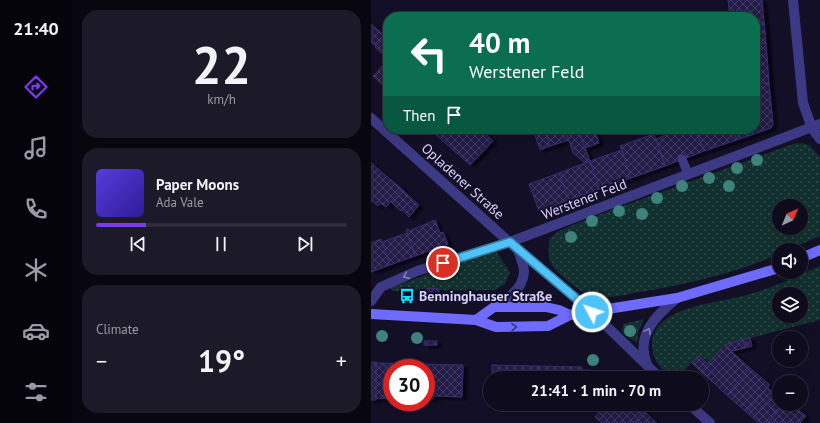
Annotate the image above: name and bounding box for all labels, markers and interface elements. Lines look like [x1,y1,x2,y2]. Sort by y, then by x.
text: 21:40 [13,17,59,40]
text: 40 m [469,24,530,61]
icon: left [403,28,455,80]
text: 22 [192,31,251,98]
text: Werstener Feld [469,60,584,83]
icon: directions [22,73,50,101]
text: km/h [207,91,236,108]
icon: arrive [443,104,465,126]
text: Then [403,106,435,125]
icon: music [22,134,50,162]
street label: Opladener Straße [418,139,508,223]
text: Paper Moons [156,175,239,194]
street label: Werstener Feld [539,175,629,223]
text: Ada Vale [156,194,204,211]
icon: phone [22,195,50,223]
north arrow [772,199,808,235]
map controls [772,199,808,411]
icon: previous [127,233,149,255]
icon: pause [210,233,232,255]
icon: next [294,233,316,255]
button: sound [772,243,808,279]
pin [426,246,460,280]
icon: arrive [432,252,454,274]
icon: climate [22,256,50,284]
one-way arrow [403,271,411,279]
bus stop icon: Benninghauser Straße [398,287,416,305]
place label: Benninghauser Straße [419,287,552,305]
button: layers [772,287,808,323]
position arrow [571,291,613,333]
icon: car [22,317,50,345]
text: Climate [96,321,139,338]
one-way arrow [511,323,517,331]
one-way arrow [643,328,651,335]
button: + [772,331,808,367]
text: 19° [198,341,245,380]
text: − [96,347,107,375]
text: + [336,347,347,375]
speed limit sign: 30 [383,359,435,411]
button: − [772,375,808,411]
icon: filters [22,378,50,406]
text: 21:41 · 1 min · 70 m [531,381,661,400]

